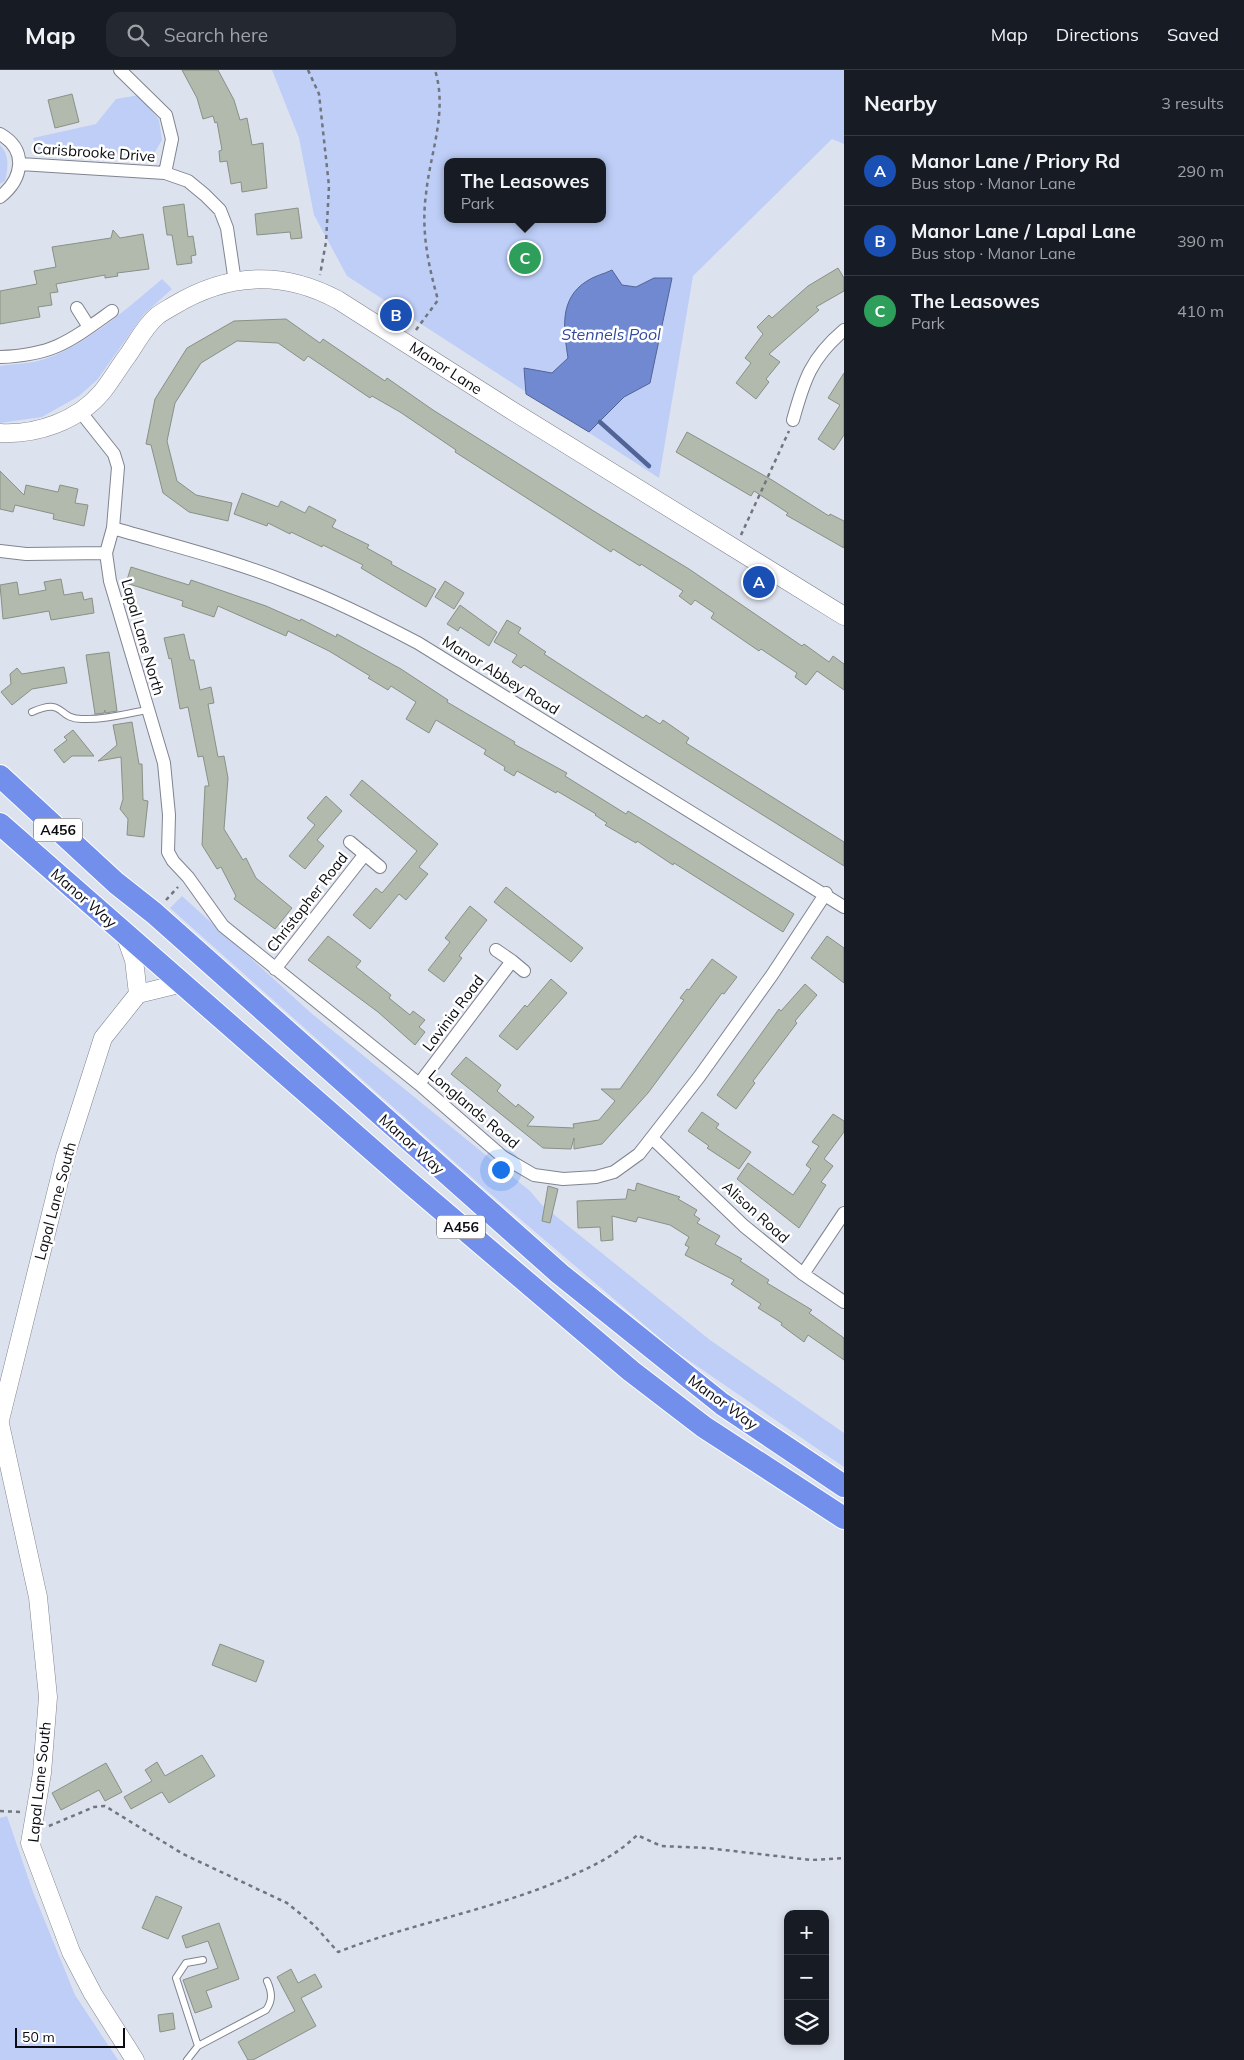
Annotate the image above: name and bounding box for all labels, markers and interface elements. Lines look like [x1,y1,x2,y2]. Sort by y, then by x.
search box [106,12,456,57]
text: Map [25,20,76,50]
icon: search [124,21,152,49]
text: Search here [164,23,268,47]
text: Map [991,23,1028,46]
text: Directions [1056,23,1139,46]
text: Saved [1167,23,1219,46]
text: Nearby [864,90,937,116]
text: 3 results [1161,93,1224,113]
street label: Carisbrooke Drive [32,138,156,166]
text: Manor Lane / Priory Rd [911,149,1120,173]
popup [444,158,606,223]
text: A [874,161,886,181]
text: 290 m [1177,161,1224,181]
text: The Leasowes [461,169,589,193]
text: Bus stop · Manor Lane [911,173,1076,193]
text: Park [461,193,494,213]
text: Manor Lane / Lapal Lane [911,219,1136,243]
text: B [874,231,886,251]
text: 390 m [1177,231,1224,251]
pin: C [509,239,541,277]
text: Bus stop · Manor Lane [911,243,1076,263]
text: The Leasowes [911,289,1040,313]
pin: B [380,296,412,334]
text: C [875,301,885,321]
text: 410 m [1177,301,1224,321]
text: Park [911,313,945,333]
water label: Stennels Pool [561,324,661,344]
street label: Manor Lane [406,338,486,398]
pin: A [743,563,775,601]
street label: Lapal Lane North [117,577,169,697]
street label: Manor Abbey Road [439,631,563,719]
road number: A456 [34,818,82,842]
street label: Christopher Road [262,848,352,956]
street label: Manor Way [47,864,121,932]
street label: Lavinia Road [418,971,488,1055]
street label: Longlands Road [425,1065,523,1153]
street label: Manor Way [375,1110,449,1178]
street label: Lapal Lane South [30,1140,80,1262]
your location [488,1157,514,1183]
street label: Alison Road [719,1177,793,1247]
road number: A456 [437,1216,485,1238]
street label: Manor Way [685,1370,761,1434]
street label: Lapal Lane South [23,1721,55,1843]
map controls [784,1910,829,2045]
button: + [784,1910,829,1955]
button: − [784,1955,829,2000]
button: layers [784,2000,829,2045]
scale bar [15,2025,125,2048]
text: 50 m [22,2028,55,2046]

